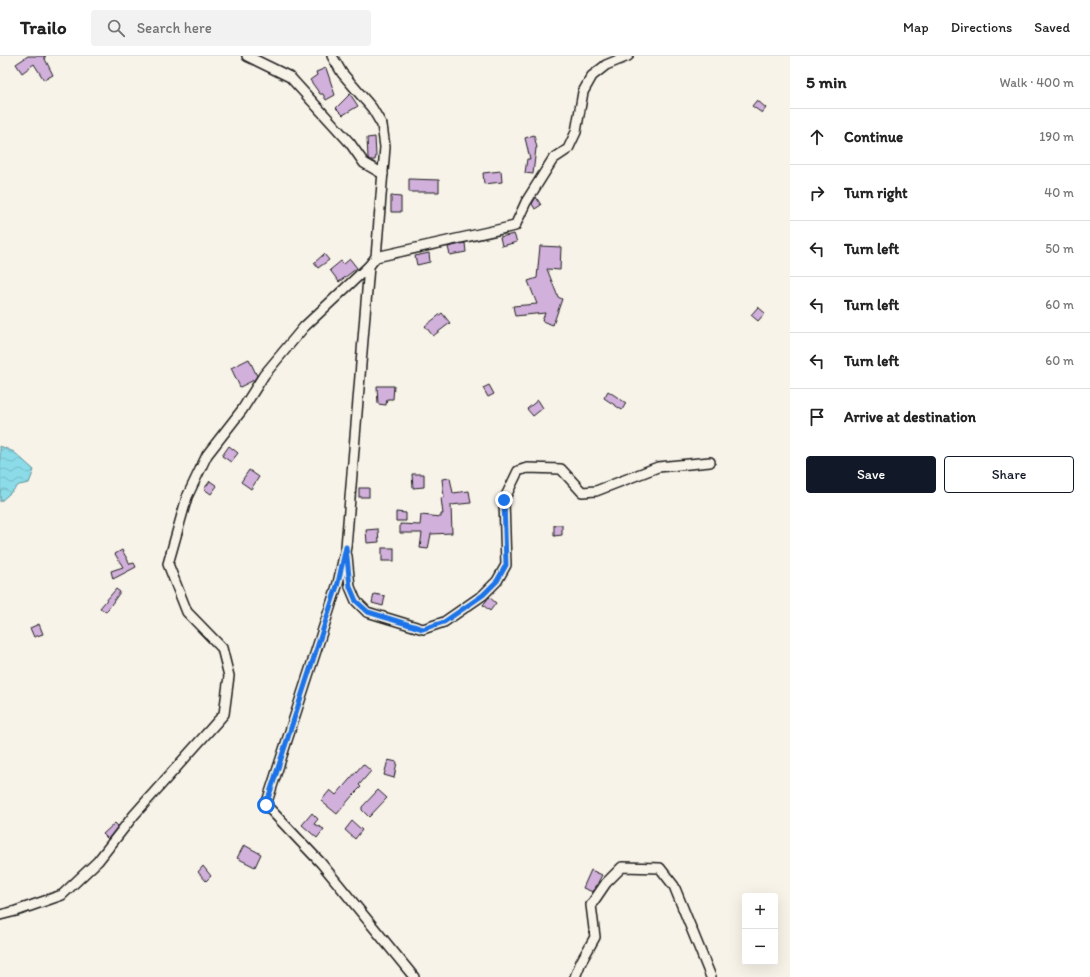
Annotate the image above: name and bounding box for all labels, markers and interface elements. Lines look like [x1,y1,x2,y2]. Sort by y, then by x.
search box [91,10,371,46]
text: Trailo [20,16,67,39]
icon: search [105,17,127,39]
text: Search here [137,19,212,37]
text: Map [903,19,929,36]
text: Directions [951,19,1012,36]
text: Saved [1034,19,1070,36]
text: 5 min [806,72,846,92]
text: Walk · 400 m [1000,75,1074,90]
icon: ahead [806,126,828,148]
text: Continue [844,128,903,146]
text: 190 m [1039,129,1074,144]
icon: right [806,182,828,204]
text: Turn right [844,184,908,202]
text: 40 m [1044,185,1074,200]
icon: left [806,238,828,260]
text: Turn left [844,240,899,258]
text: 50 m [1045,241,1074,256]
icon: left [806,294,828,316]
text: Turn left [844,296,899,314]
text: 60 m [1045,297,1074,312]
icon: left [806,350,828,372]
text: Turn left [844,352,899,370]
text: 60 m [1045,353,1074,368]
icon: arrive [806,406,828,428]
text: Arrive at destination [844,408,976,426]
button: Save [806,456,936,493]
button: Share [944,456,1074,493]
route end [495,491,513,509]
route start [257,796,275,814]
map controls [742,893,778,965]
button: + [742,893,778,929]
button: − [742,929,778,965]

